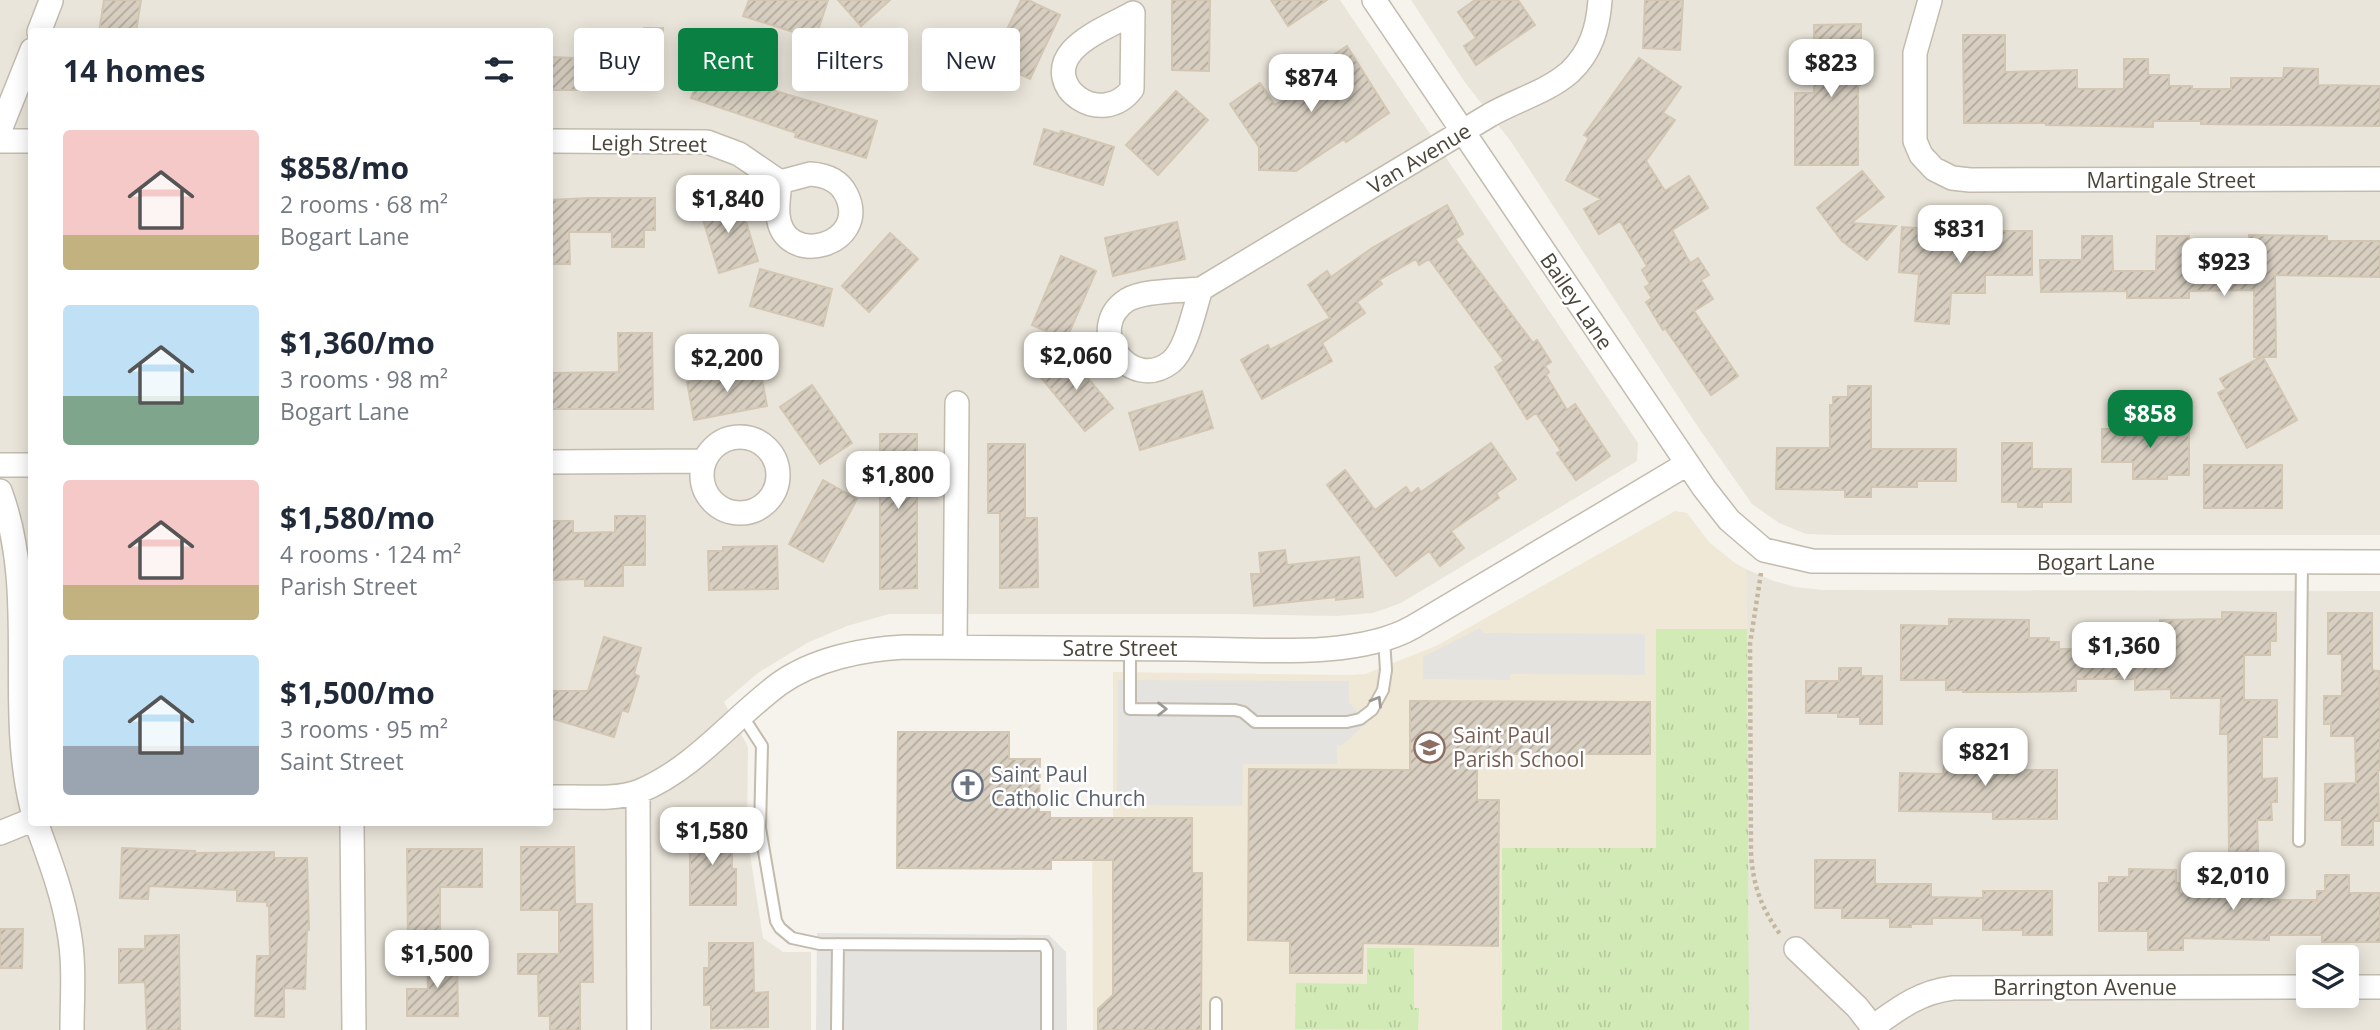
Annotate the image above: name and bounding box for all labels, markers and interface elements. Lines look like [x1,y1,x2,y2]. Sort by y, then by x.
chip: Buy [574,28,664,91]
chip: Rent [678,28,778,91]
chip: Filters [792,28,908,91]
chip: New [922,28,1020,91]
pin: $823 [1790,40,1872,99]
text: $823 [1805,46,1857,78]
text: 14 homes [63,50,206,91]
icon: filters [480,51,518,89]
pin: $874 [1270,54,1352,114]
text: $874 [1285,61,1337,93]
street label: Van Avenue [1362,116,1476,200]
street label: Leigh Street [591,128,707,158]
text: $858/mo [280,147,409,188]
icon: home [119,158,203,242]
street label: Martingale Street [2086,166,2256,194]
pin: $1,840 [671,176,785,235]
text: $1,840 [692,182,764,214]
text: 2 rooms · 68 m² [280,188,448,220]
pin: $831 [1919,205,2001,265]
text: $831 [1934,212,1986,244]
text: Bogart Lane [280,220,409,252]
pin: $923 [2183,238,2265,298]
text: $923 [2198,245,2250,277]
street label: Bailey Lane [1534,247,1620,355]
text: $1,360/mo [280,322,435,363]
pin: $2,060 [1019,332,1133,392]
icon: home [119,333,203,417]
pin: $2,200 [670,334,784,394]
text: $2,060 [1040,339,1112,371]
text: $2,200 [691,341,763,373]
text: 3 rooms · 98 m² [280,363,448,395]
pin: $858 [2109,391,2191,450]
text: Bogart Lane [280,395,409,427]
text: $858 [2124,397,2176,429]
pin: $1,800 [841,452,955,511]
text: $1,800 [862,458,934,490]
text: $1,580/mo [280,497,435,538]
icon: home [119,508,203,592]
text: 4 rooms · 124 m² [280,538,461,570]
street label: Bogart Lane [2037,548,2155,576]
text: Parish Street [280,570,417,602]
pin: $1,360 [2067,622,2181,682]
text: $1,360 [2088,629,2160,661]
street label: Satre Street [1062,634,1178,662]
text: $1,500/mo [280,672,435,713]
icon: home [119,683,203,767]
one-way arrow [1368,696,1381,709]
one-way arrow [1157,701,1168,717]
text: 3 rooms · 95 m² [280,713,448,745]
place label: Saint Paul Parish School [1453,721,1585,773]
pin: $821 [1944,728,2026,788]
school or university icon: Saint Paul Parish School [1413,730,1447,764]
text: $821 [1959,735,2011,767]
text: Saint Street [280,745,404,777]
place label: Saint Paul Catholic Church [991,760,1146,812]
church icon: Saint Paul Catholic Church [951,769,985,803]
pin: $1,580 [655,808,769,867]
text: $1,580 [676,814,748,846]
pin: $2,010 [2176,852,2290,912]
text: $2,010 [2197,859,2269,891]
pin: $1,500 [380,930,494,990]
text: $1,500 [401,937,473,969]
map controls [2296,945,2359,1008]
button: layers [2296,945,2359,1008]
street label: Barrington Avenue [1993,973,2177,1001]

